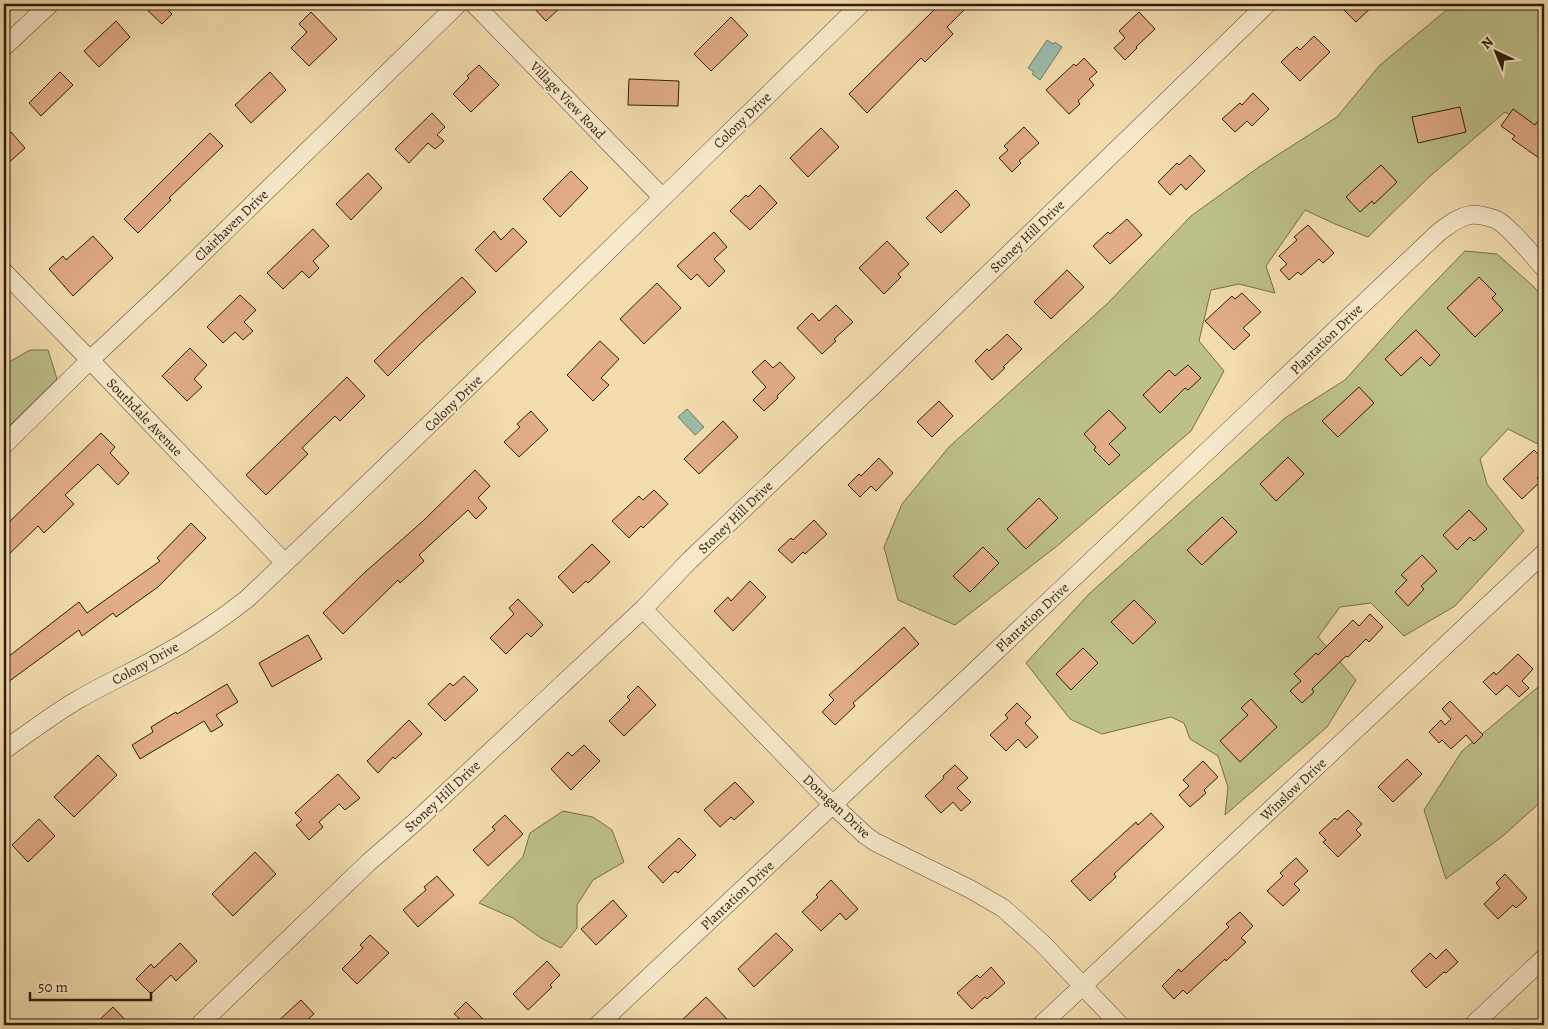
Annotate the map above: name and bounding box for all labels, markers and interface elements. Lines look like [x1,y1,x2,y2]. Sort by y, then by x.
north arrow [1470,28,1520,78]
text: N [1477,33,1498,53]
street label: Village View Road [525,57,610,144]
street label: Colony Drive [709,88,775,153]
street label: Clairhaven Drive [190,185,272,266]
street label: Stoney Hill Drive [986,196,1069,277]
street label: Plantation Drive [1286,300,1367,379]
street label: Colony Drive [420,371,486,436]
street label: Southdale Avenue [102,374,187,461]
street label: Stoney Hill Drive [694,477,777,558]
street label: Plantation Drive [992,578,1073,656]
street label: Colony Drive [108,637,182,690]
street label: Winslow Drive [1255,754,1331,826]
street label: Stoney Hill Drive [400,756,484,837]
street label: Donagan Drive [799,770,875,843]
street label: Plantation Drive [697,856,778,934]
scale bar [30,969,151,1001]
text: 50 m [38,977,68,997]

